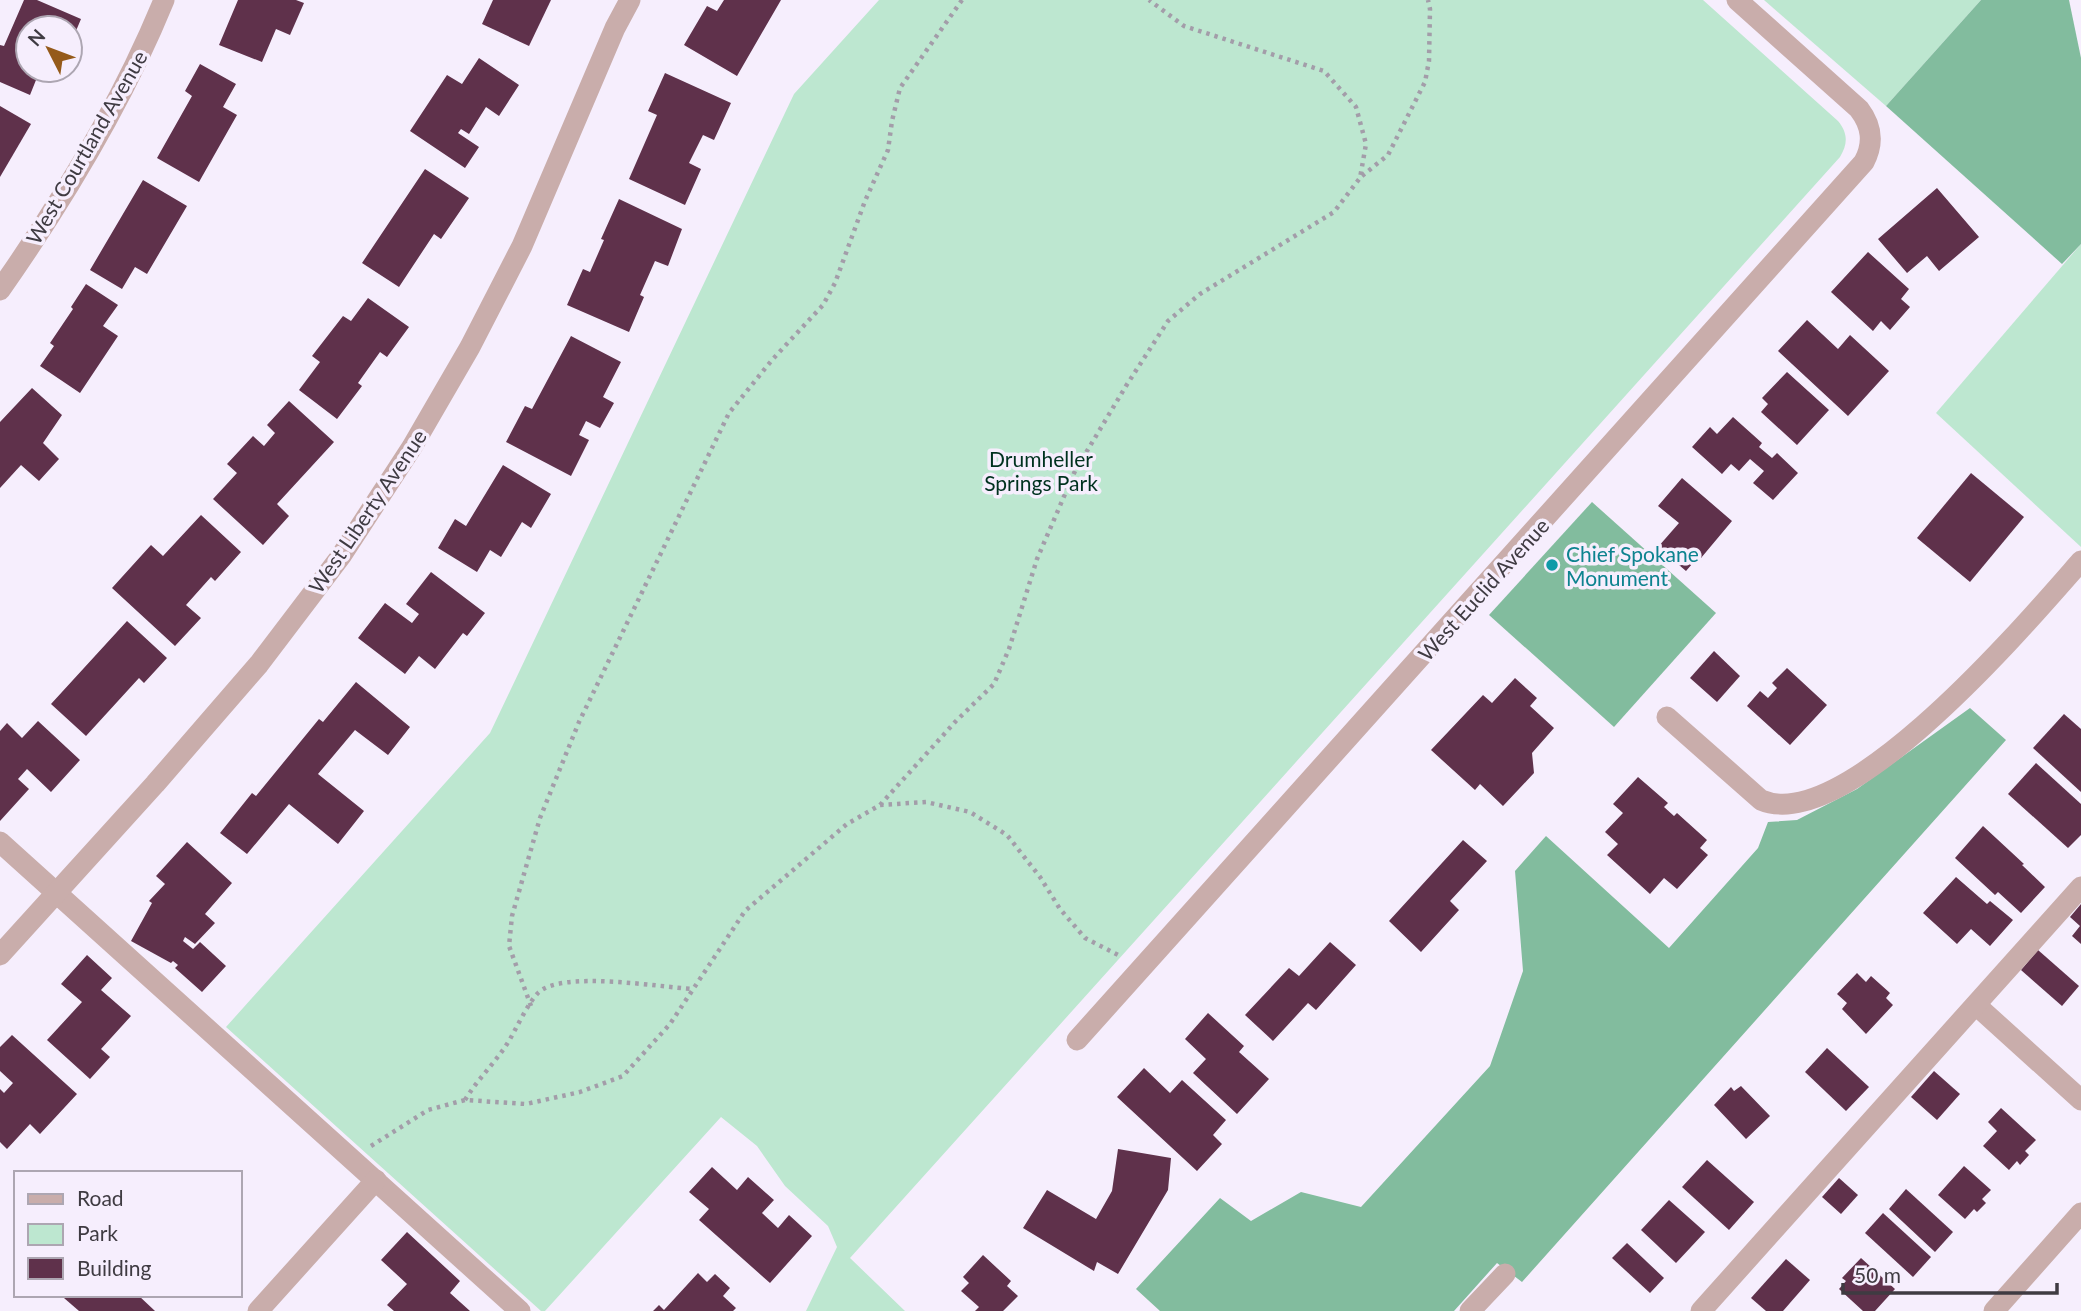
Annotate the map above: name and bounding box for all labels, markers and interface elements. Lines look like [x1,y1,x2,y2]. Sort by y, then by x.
north arrow [14,14,84,84]
text: N [23,24,49,50]
street label: West Courtland Avenue [20,46,152,248]
street label: West Liberty Avenue [303,424,431,598]
park label: Drumheller Springs Park [984,446,1098,495]
street label: West Euclid Avenue [1412,513,1554,665]
place label: Chief Spokane Monument [1566,541,1699,590]
marker: Chief Spokane Monument [1544,557,1560,573]
legend [14,1171,242,1297]
text: Road [77,1185,124,1210]
text: Park [77,1220,118,1245]
scale bar [1843,1252,2056,1296]
text: Building [77,1255,152,1280]
text: 50 m [1854,1262,1901,1287]

